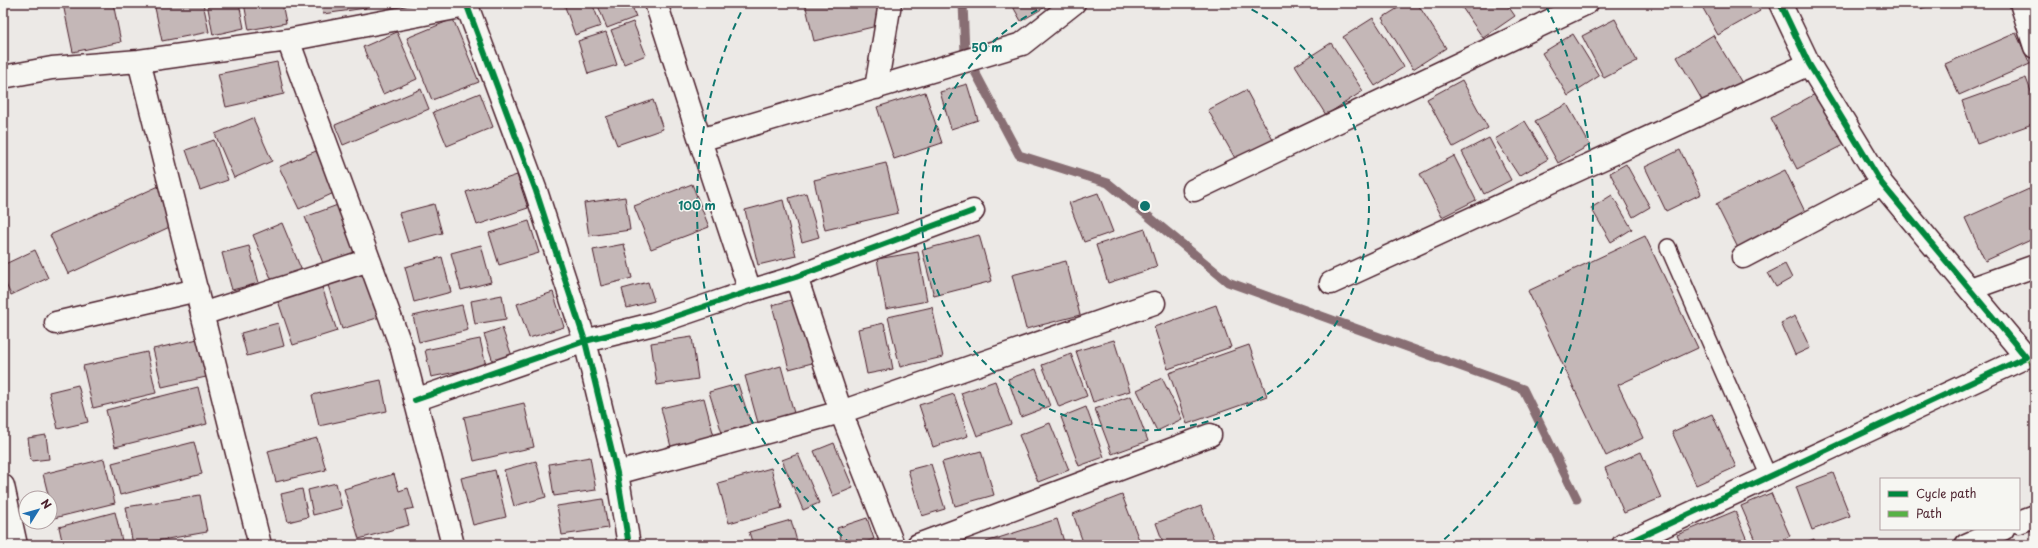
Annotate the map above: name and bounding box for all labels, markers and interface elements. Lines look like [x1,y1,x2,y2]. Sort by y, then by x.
text: 50 m [971,38,1003,56]
text: 100 m [678,196,716,214]
centre of rings [1138,199,1152,213]
legend [1880,478,2020,530]
text: Cycle path [1916,484,1977,502]
north arrow [18,490,58,530]
text: N [37,495,56,513]
text: Path [1916,504,1942,522]

